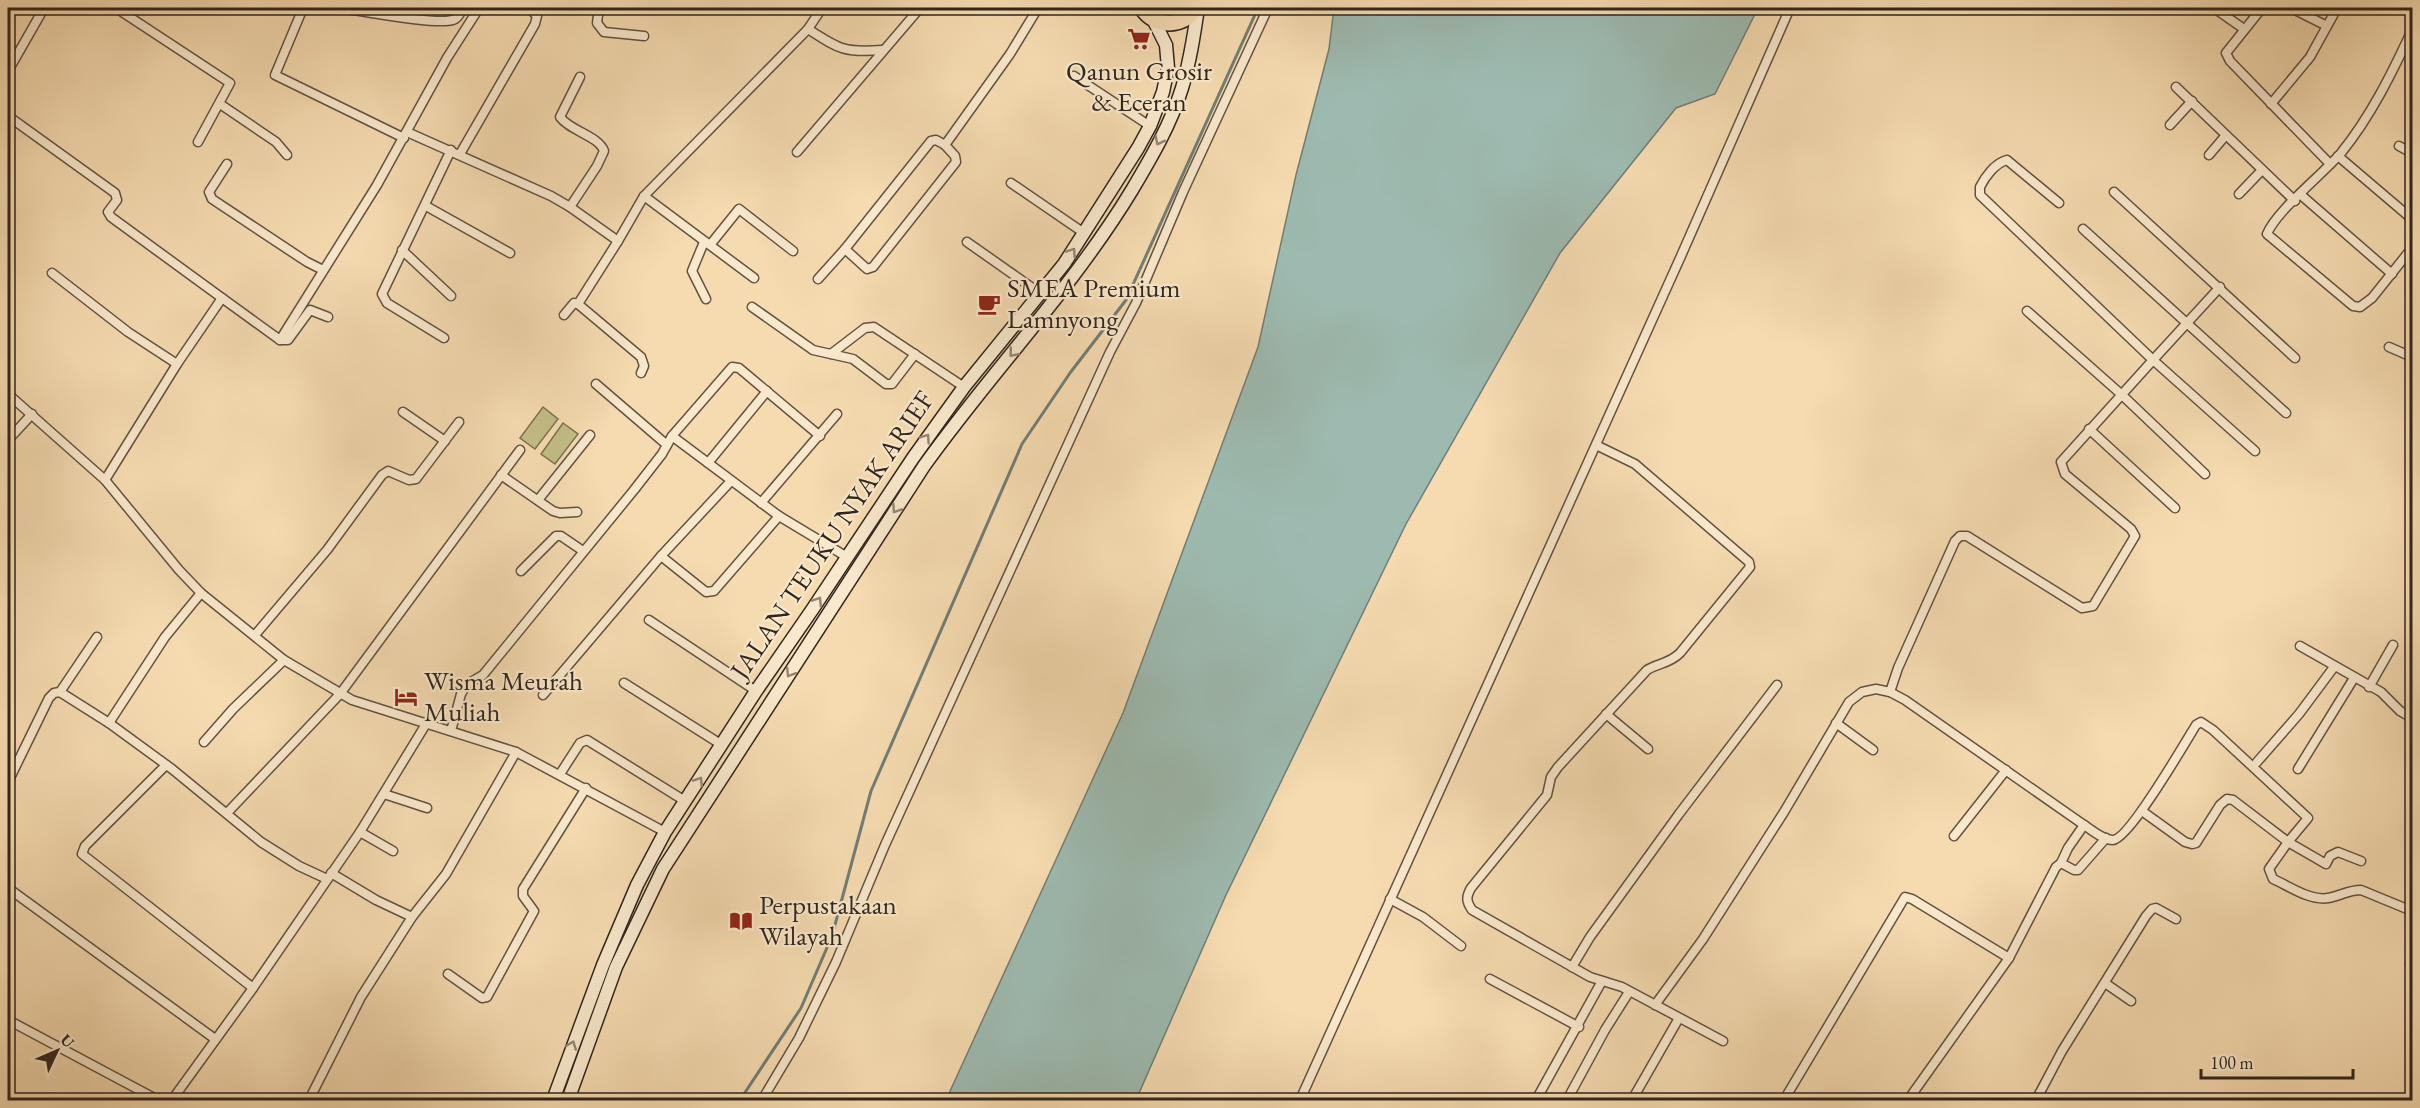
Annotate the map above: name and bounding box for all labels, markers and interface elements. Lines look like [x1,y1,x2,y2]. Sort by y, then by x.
supermarket icon: Qanun Grosir & Eceran [1126,26,1152,52]
place label: Qanun Grosir & Eceran [1066,53,1212,119]
one-way arrow [1155,135,1166,145]
one-way arrow [1065,247,1076,258]
place label: SMEA Premium Lamnyong [1007,270,1181,336]
cafe icon: SMEA Premium Lamnyong [976,291,1002,317]
one-way arrow [1009,346,1020,357]
street label: JALAN TEUKU NYAK ARIEF [721,384,941,687]
one-way arrow [919,434,930,445]
one-way arrow [892,502,903,513]
one-way arrow [811,597,822,608]
place label: Wisma Meurah Muliah [424,663,583,729]
one-way arrow [787,666,798,677]
hotel icon: Wisma Meurah Muliah [393,684,419,710]
one-way arrow [692,777,703,788]
place label: Perpustakaan Wilayah [759,887,897,953]
library icon: Perpustakaan Wilayah [728,908,754,934]
north arrow [27,1021,87,1081]
text: U [56,1029,79,1053]
one-way arrow [565,1041,578,1051]
scale bar [2201,1042,2352,1080]
text: 100 m [2210,1051,2254,1074]

